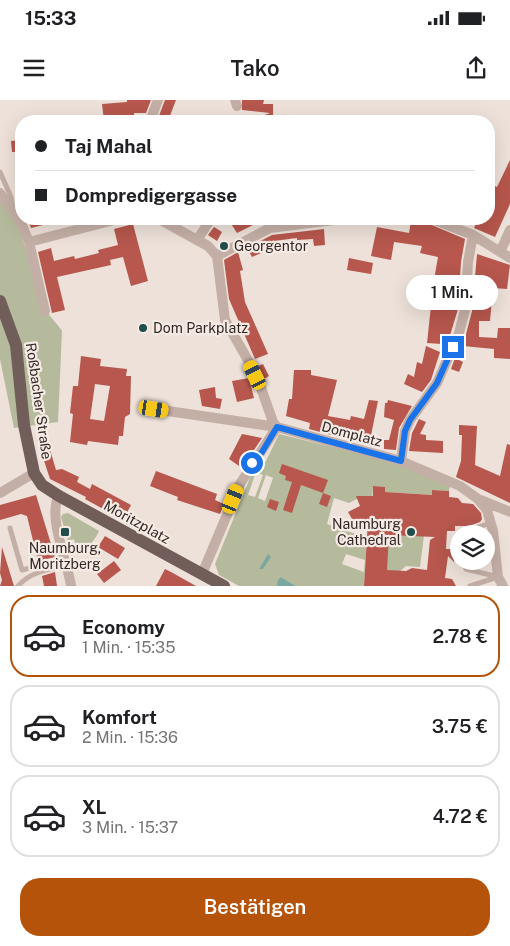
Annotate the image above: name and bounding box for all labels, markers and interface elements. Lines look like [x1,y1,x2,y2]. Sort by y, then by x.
text: 15:33 [25,7,76,29]
icon: menu [20,54,48,82]
icon: share [462,54,490,82]
text: Tako [231,55,279,81]
text: Taj Mahal [65,135,152,157]
text: Dompredigergasse [65,184,237,206]
place label: Georgentor [234,238,308,254]
marker: Georgentor [218,240,230,252]
callout: 1 Min. [407,274,499,310]
text: 1 Min. [431,283,473,302]
place label: Dom Parkplatz [153,320,248,336]
marker: Dom Parkplatz [137,322,149,334]
route end [442,336,464,358]
street label: Roßbacher Straße [23,342,55,460]
car [241,358,268,392]
car [138,399,169,419]
street label: Domplatz [320,418,384,450]
route start [241,452,263,474]
car [220,482,245,516]
street label: Moritzplatz [101,497,173,547]
place label: Naumburg Cathedral [332,516,401,548]
map controls [450,525,495,570]
button: layers [450,525,495,570]
marker: Naumburg, Moritzberg [59,526,71,538]
marker: Naumburg Cathedral [405,526,417,538]
place label: Naumburg, Moritzberg [29,540,101,572]
icon: car [22,614,67,659]
text: Economy [82,616,165,638]
text: 2.78 € [432,625,488,647]
text: 1 Min. · 15:35 [82,638,175,657]
icon: car [22,704,67,749]
text: Komfort [82,706,157,728]
text: 3.75 € [432,715,488,737]
text: 2 Min. · 15:36 [82,728,178,747]
icon: car [22,794,67,839]
text: XL [82,796,107,818]
text: 4.72 € [432,805,488,827]
text: 3 Min. · 15:37 [82,818,178,837]
button: Bestätigen [20,878,490,936]

